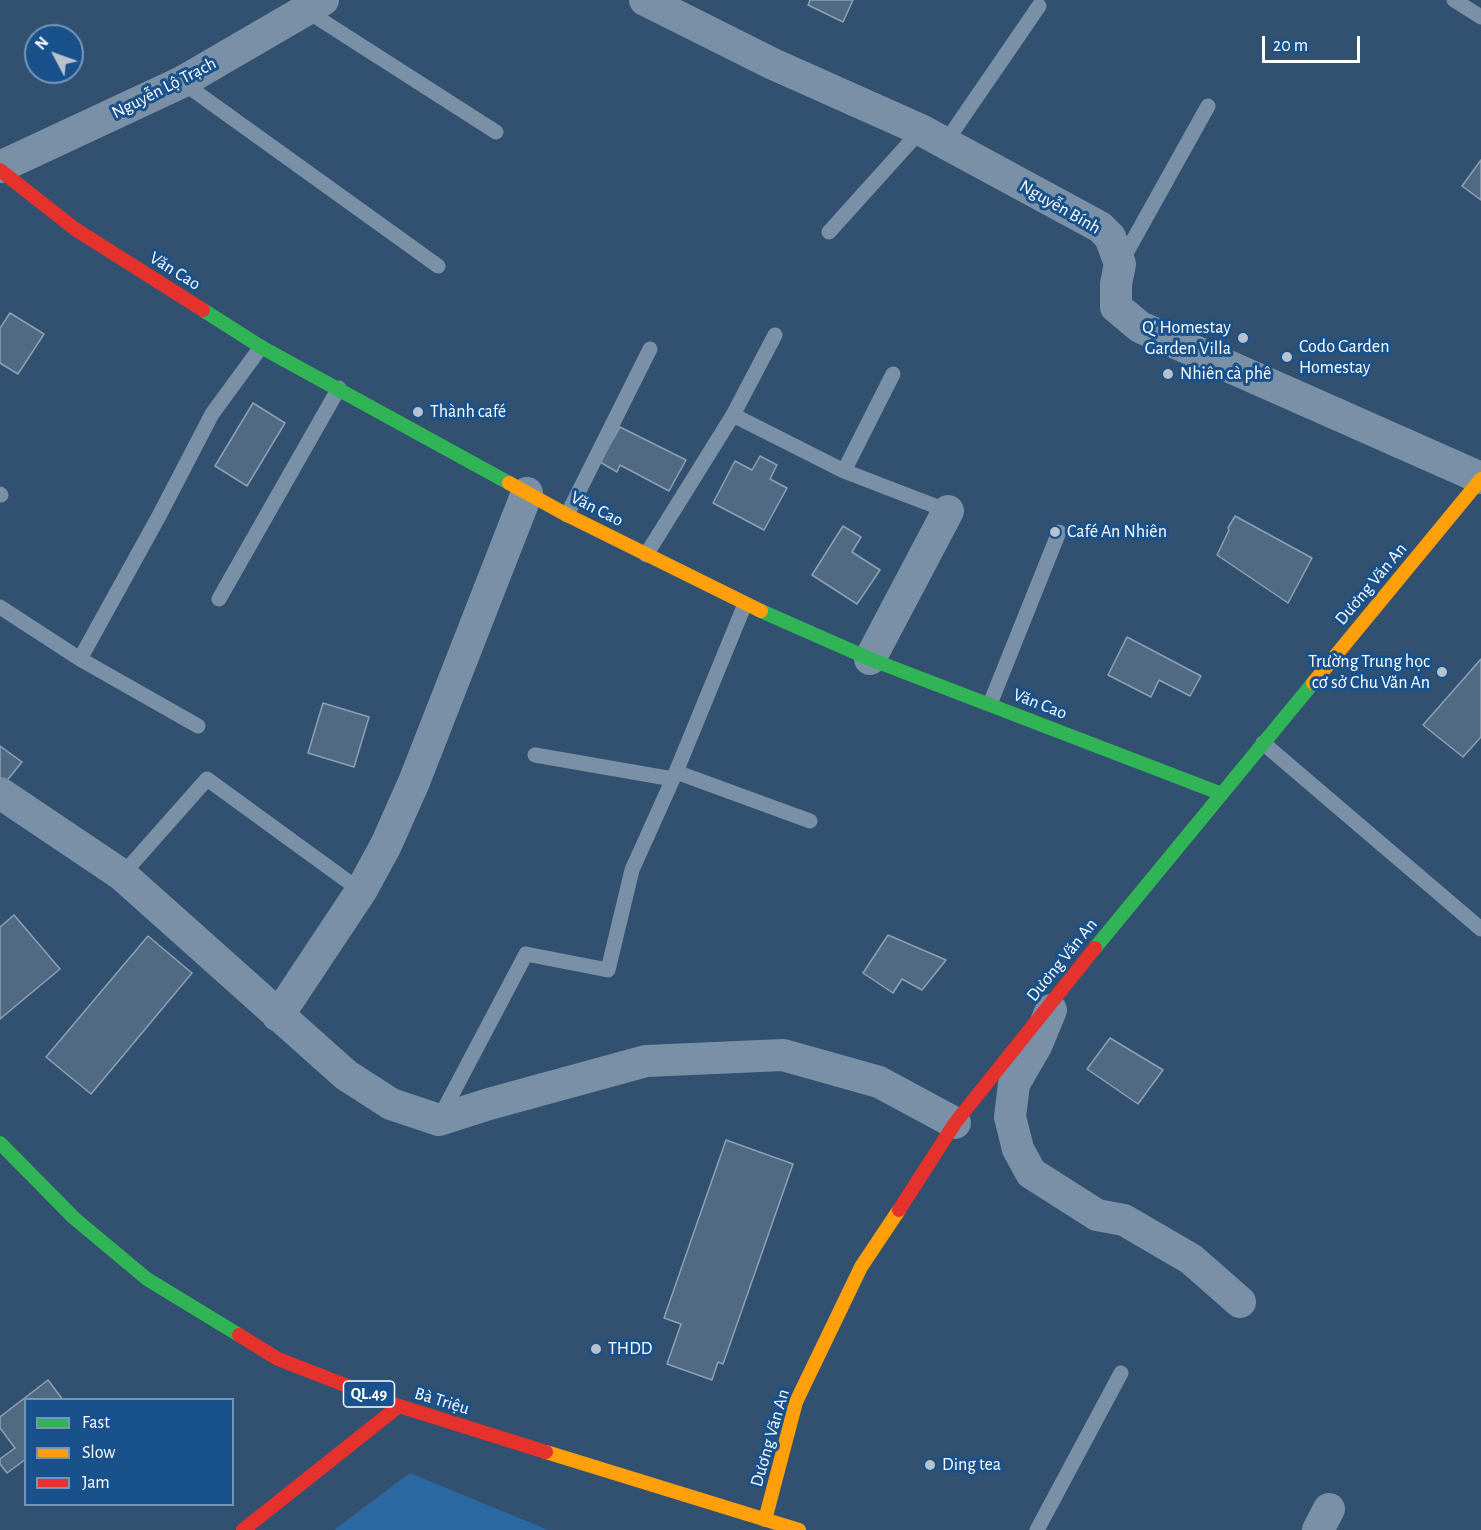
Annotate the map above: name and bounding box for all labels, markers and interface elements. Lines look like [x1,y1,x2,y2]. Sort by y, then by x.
north arrow [24,24,84,84]
scale bar [1265,24,1362,62]
text: N [32,34,52,53]
text: 20 m [1273,37,1308,55]
street label: Nguyễn Lộ Trạch [108,52,220,124]
street label: Nguyễn Bính [1016,175,1104,239]
street label: Văn Cao [146,247,204,295]
place label: Q' Homestay Garden Villa [1142,317,1231,360]
marker: Q' Homestay Garden Villa [1236,331,1250,345]
place label: Codo Garden Homestay [1299,336,1389,378]
marker: Codo Garden Homestay [1280,350,1294,364]
place label: Nhiên cà phê [1180,363,1271,385]
marker: Nhiên cà phê [1161,367,1175,381]
place label: Thành café [430,401,506,423]
marker: Thành café [411,405,425,419]
street label: Văn Cao [567,487,627,531]
place label: Café An Nhiên [1067,521,1167,543]
marker: Café An Nhiên [1048,525,1062,539]
street label: Dương Văn An [1330,539,1412,629]
place label: Trường Trung học cơ sở Chu Văn An [1308,651,1430,694]
marker: Trường Trung học cơ sở Chu Văn An [1435,665,1449,679]
street label: Văn Cao [1010,684,1070,724]
street label: Dương Văn An [1022,914,1102,1006]
place label: THDD [608,1338,652,1360]
marker: THDD [589,1342,603,1356]
road number: QL.49 [344,1381,394,1407]
street label: Bà Triệu [412,1382,472,1420]
street label: Dương Văn An [746,1387,794,1489]
legend [24,1398,234,1506]
text: Fast [82,1414,110,1432]
text: Slow [82,1444,115,1462]
place label: Ding tea [942,1454,1001,1476]
marker: Ding tea [923,1458,937,1472]
text: Jam [82,1474,110,1492]

